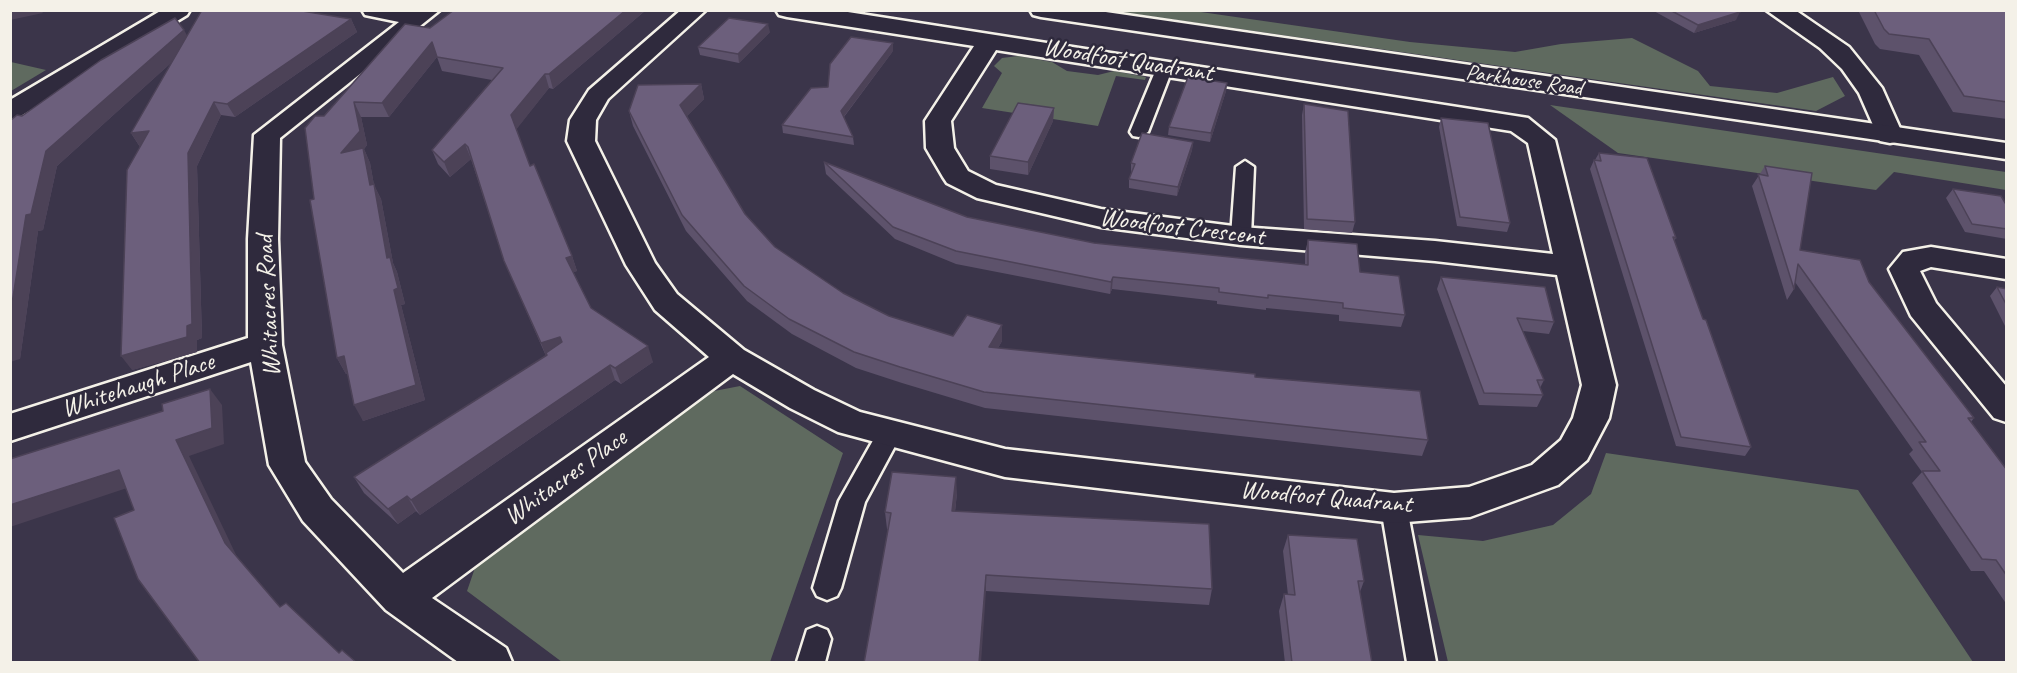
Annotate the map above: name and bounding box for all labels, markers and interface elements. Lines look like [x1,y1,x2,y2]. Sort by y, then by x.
street label: Woodfoot Quadrant [1041,32,1215,90]
street label: Parkhouse Road [1464,60,1584,102]
street label: Woodfoot Crescent [1098,202,1266,254]
street label: Whitacres Road [250,234,288,378]
street label: Whitehaugh Place [58,347,218,425]
street label: Whitacres Place [499,423,633,533]
street label: Woodfoot Quadrant [1239,475,1413,521]

